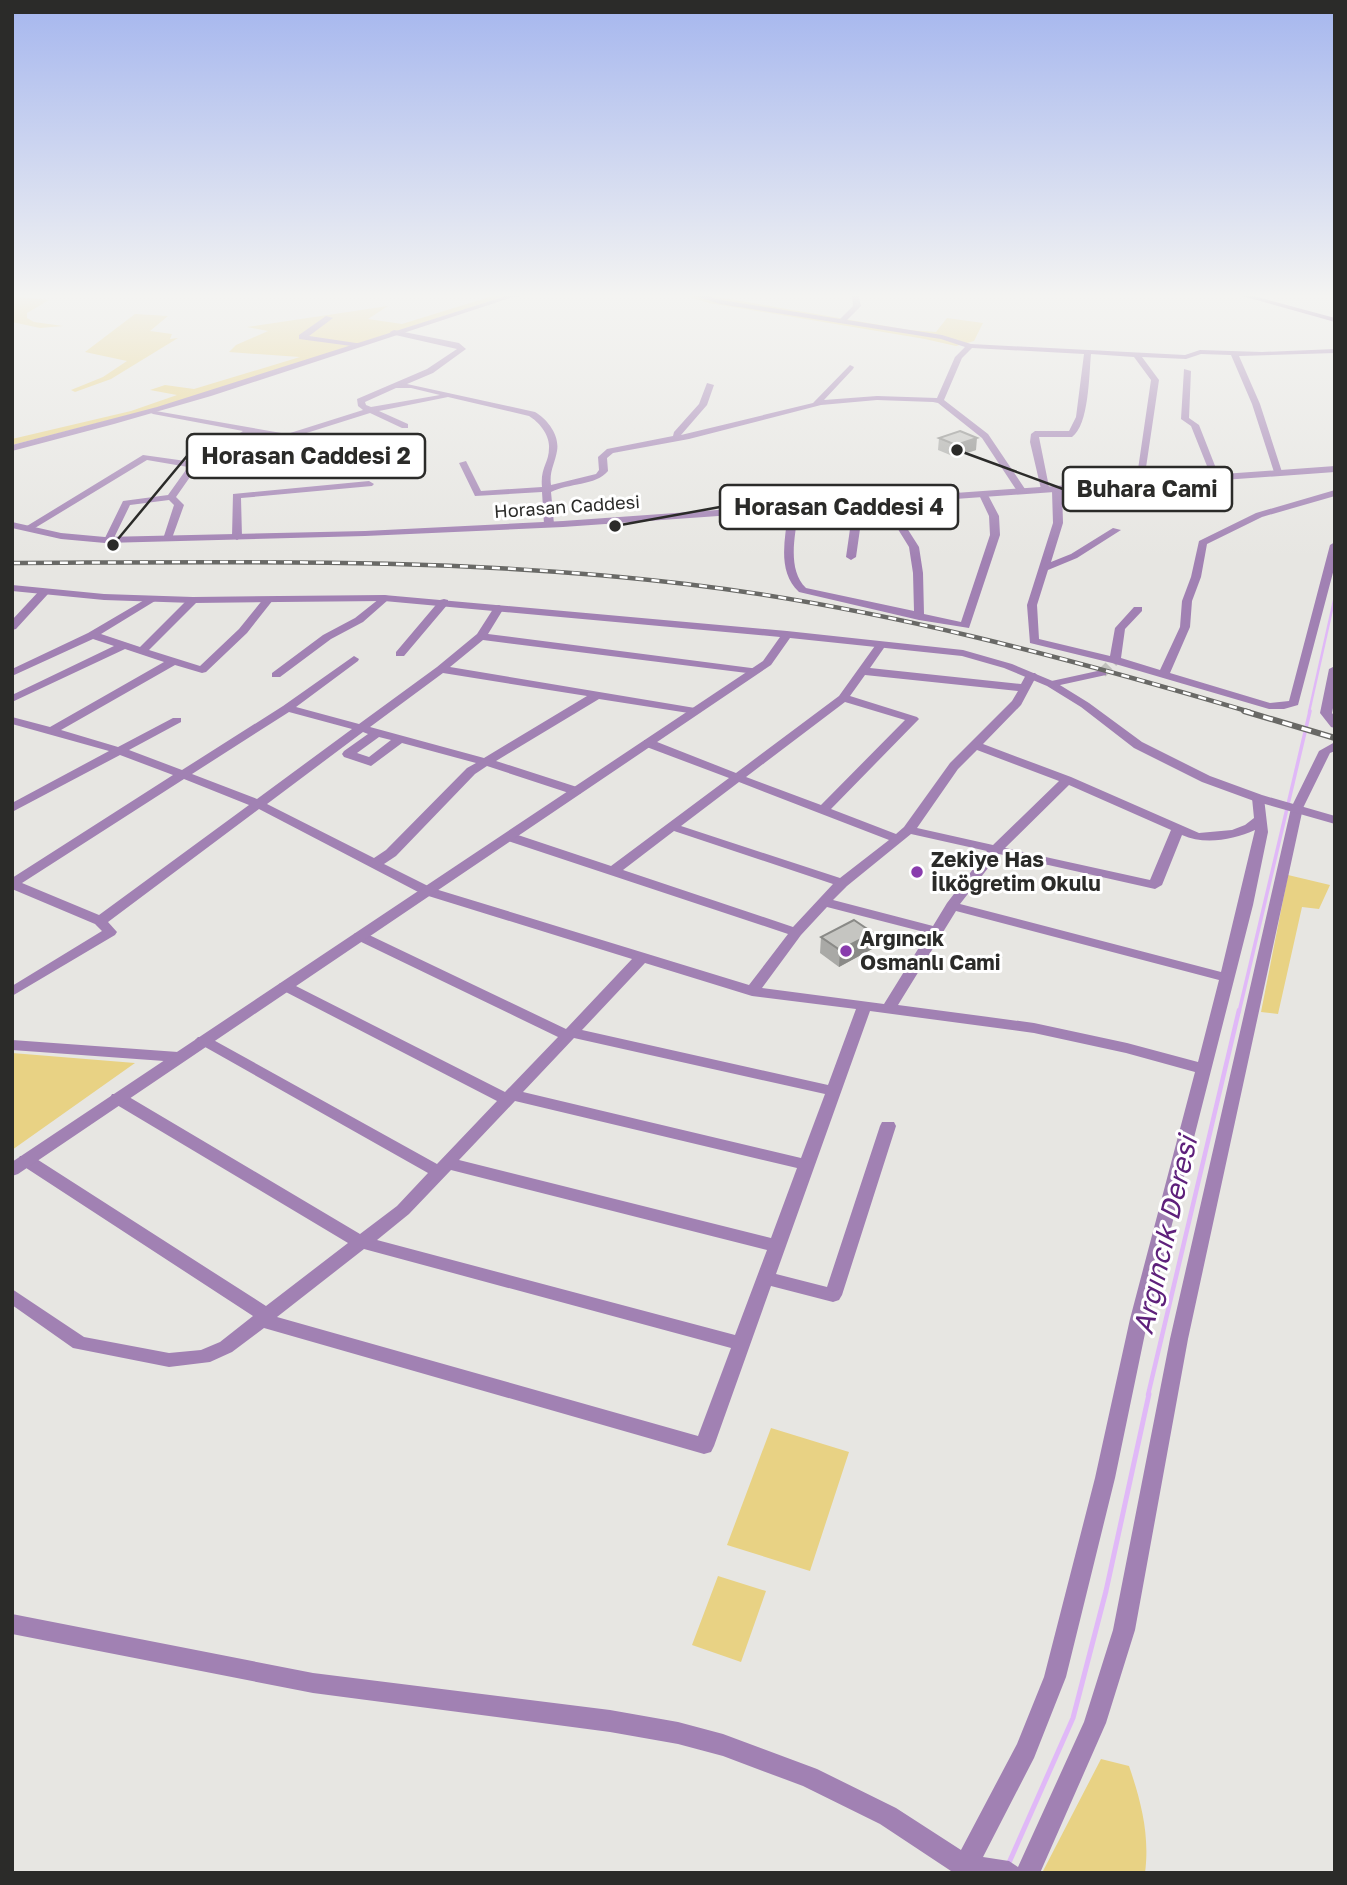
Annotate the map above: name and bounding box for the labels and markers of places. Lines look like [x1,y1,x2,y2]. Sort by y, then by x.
callout: Horasan Caddesi 2 [187,434,425,478]
callout: Buhara Cami [1063,467,1232,511]
callout: Horasan Caddesi 4 [720,485,958,529]
place label: Zekiye Has İlköğretim Okulu [931,846,1101,896]
marker: Zekiye Has İlköğretim Okulu [909,864,925,880]
place label: Argıncık Osmanlı Cami [860,925,1000,975]
marker: Argıncık Osmanlı Cami [838,943,854,959]

